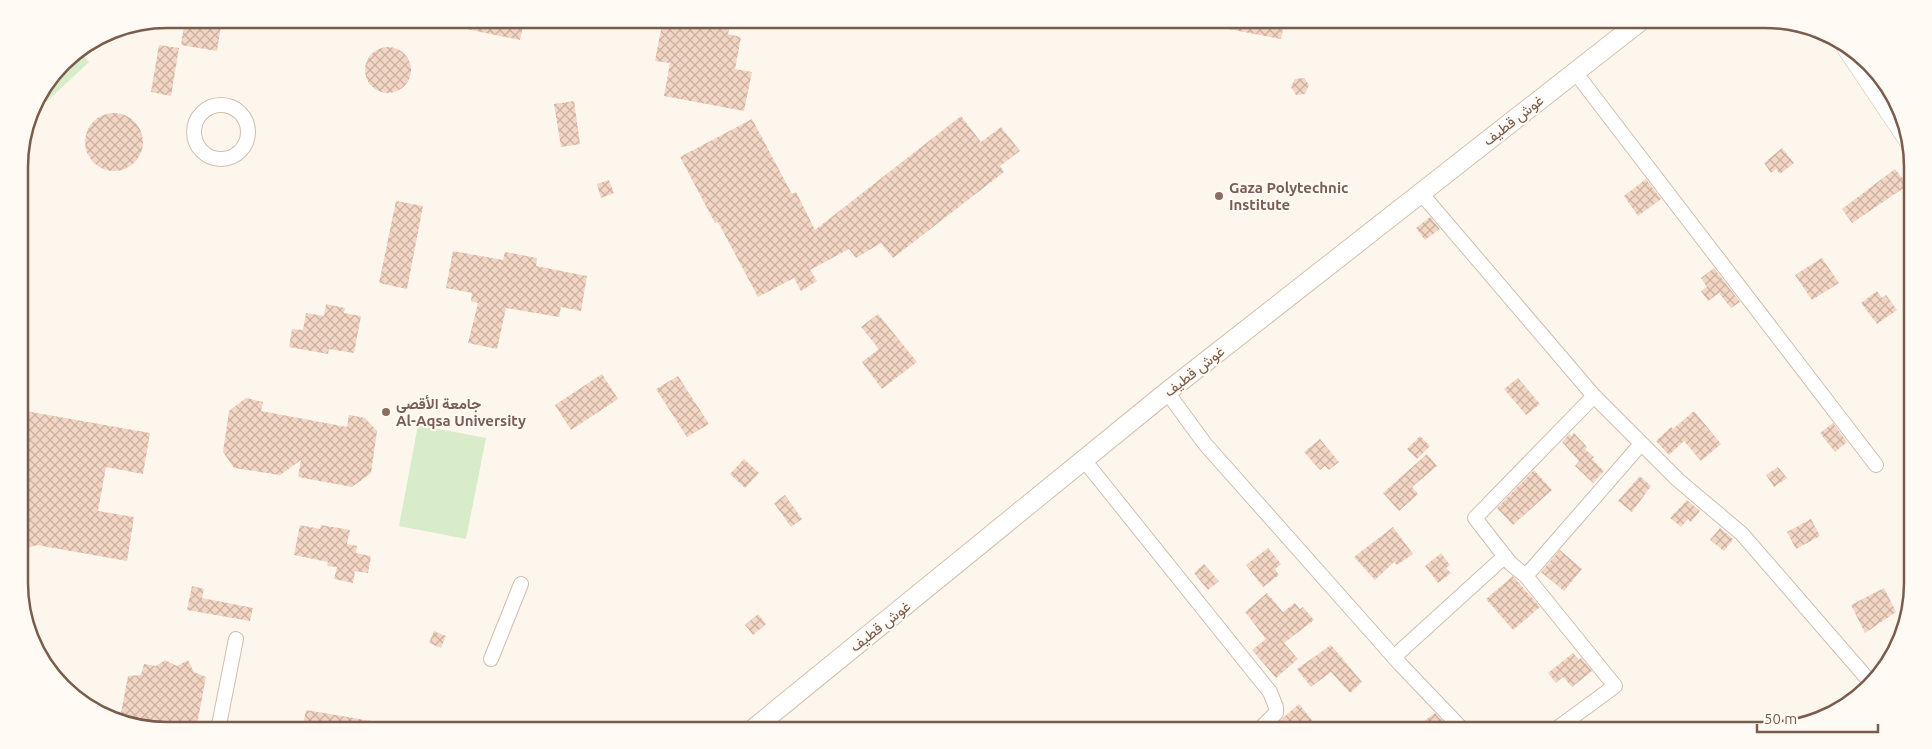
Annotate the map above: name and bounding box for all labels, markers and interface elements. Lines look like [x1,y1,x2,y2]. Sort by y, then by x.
street label: غوش قطيف [1479,91,1548,150]
place label: Gaza Polytechnic Institute [1229,179,1348,213]
marker: Gaza Polytechnic Institute [1213,190,1225,202]
street label: غوش قطيف [1160,342,1229,401]
place label: جامعة الأقصى Al-Aqsa University [396,395,526,429]
marker: جامعة الأقصى Al-Aqsa University [380,406,392,418]
street label: غوش قطيف [846,597,915,656]
scale bar [1757,702,1878,734]
text: 50 m [1764,710,1797,727]

